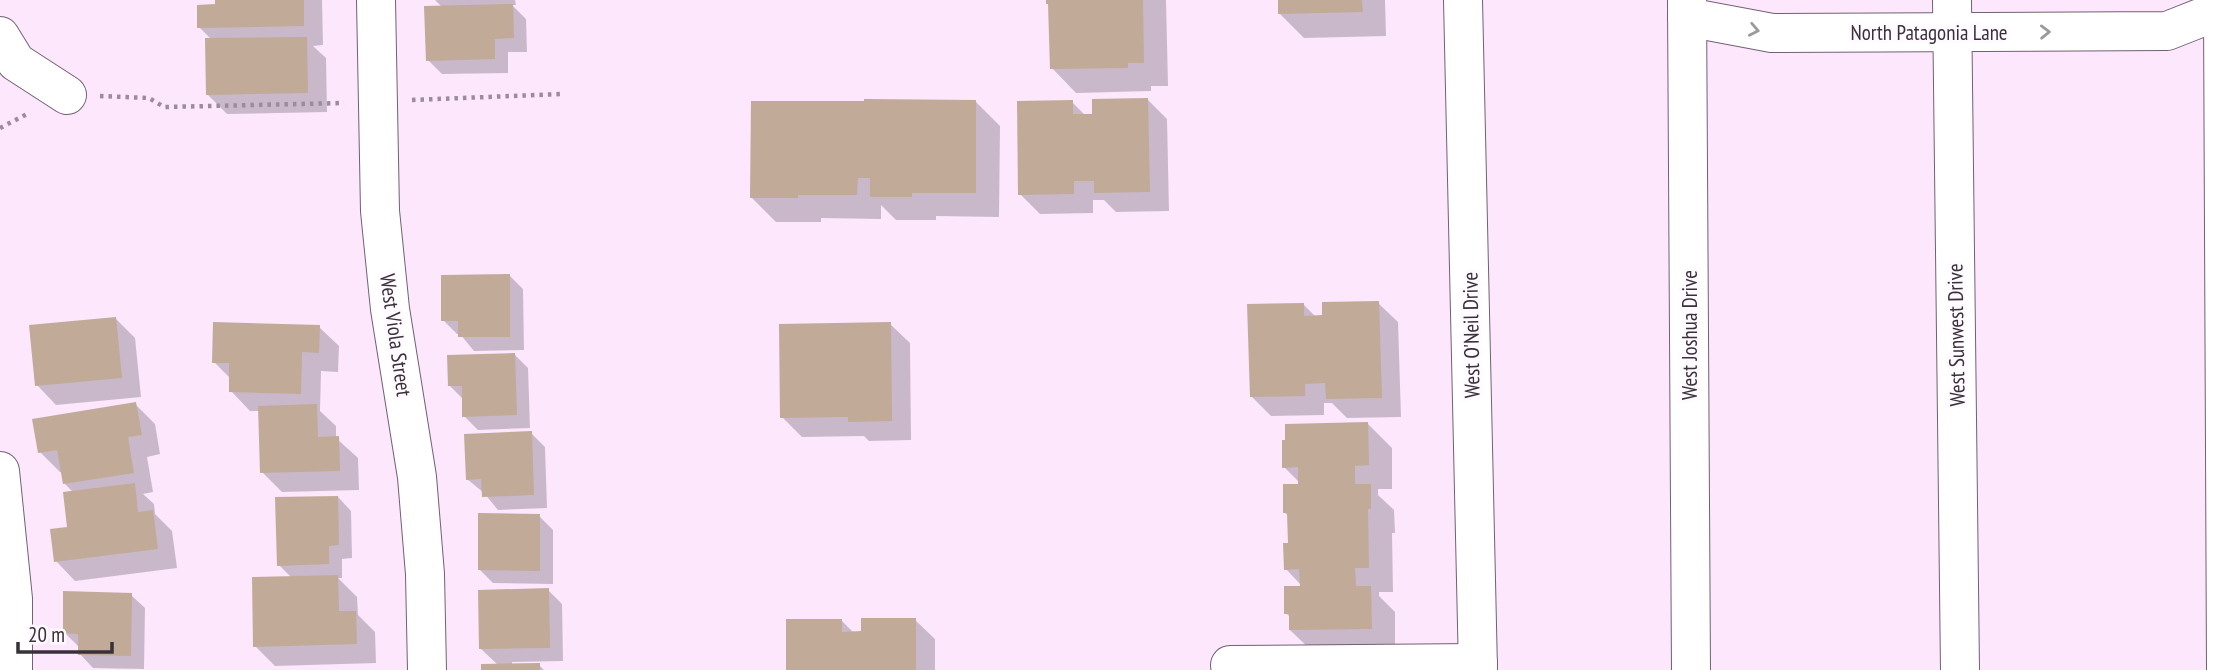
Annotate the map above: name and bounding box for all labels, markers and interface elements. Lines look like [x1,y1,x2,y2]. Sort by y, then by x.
street label: North Patagonia Lane [1850,19,2008,46]
one-way arrow [1748,22,1760,37]
one-way arrow [2040,24,2051,40]
street label: West Sunwest Drive [1941,263,1971,407]
street label: West Joshua Drive [1676,270,1703,400]
street label: West Viola Street [374,272,418,398]
street label: West O'Neil Drive [1456,272,1486,398]
scale bar [18,610,112,654]
text: 20 m [28,621,65,648]

